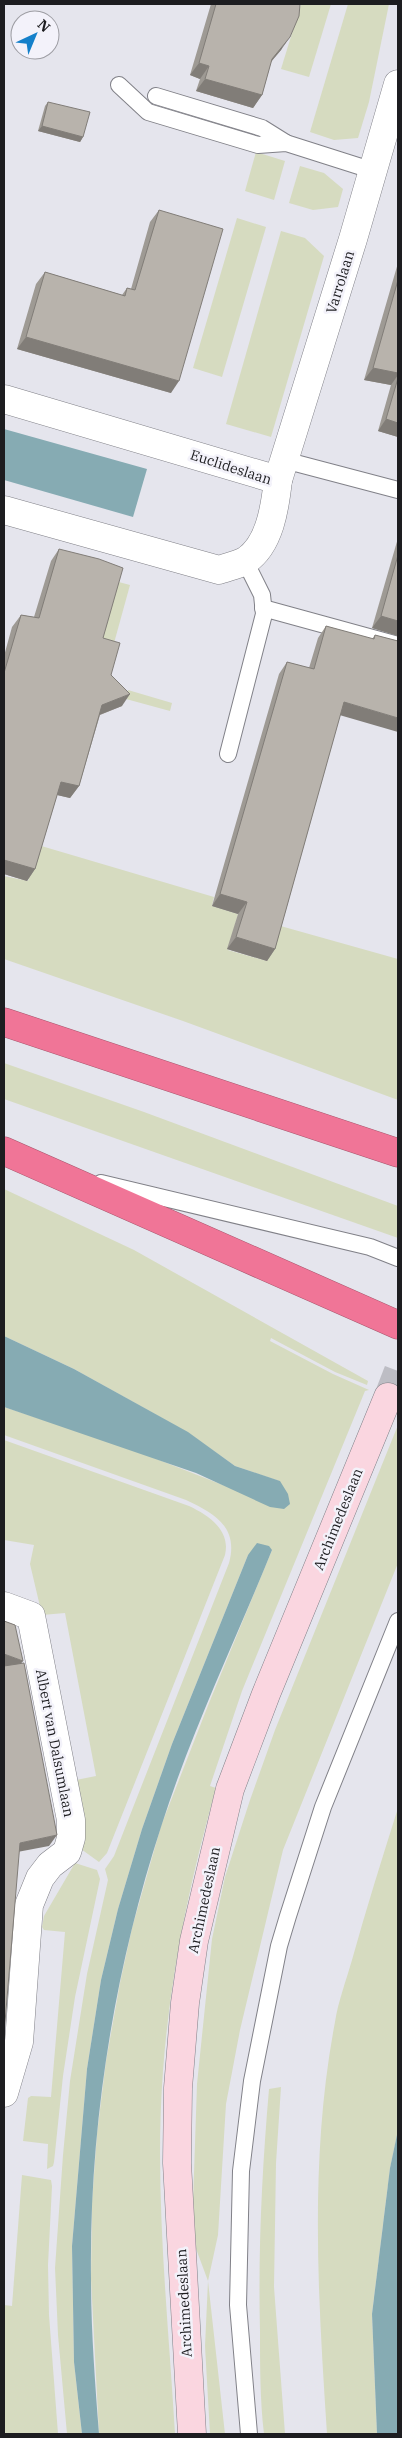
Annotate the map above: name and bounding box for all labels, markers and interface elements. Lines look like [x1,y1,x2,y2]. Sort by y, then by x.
north arrow [10,10,60,60]
text: N [34,15,54,36]
street label: Varrolaan [322,248,358,316]
street label: Euclideslaan [188,445,274,489]
street label: Archimedeslaan [309,1465,367,1573]
street label: Albert van Dalsumlaan [32,1667,78,1819]
street label: Archimedeslaan [184,1845,224,1955]
street label: Archimedeslaan [172,2248,196,2358]

